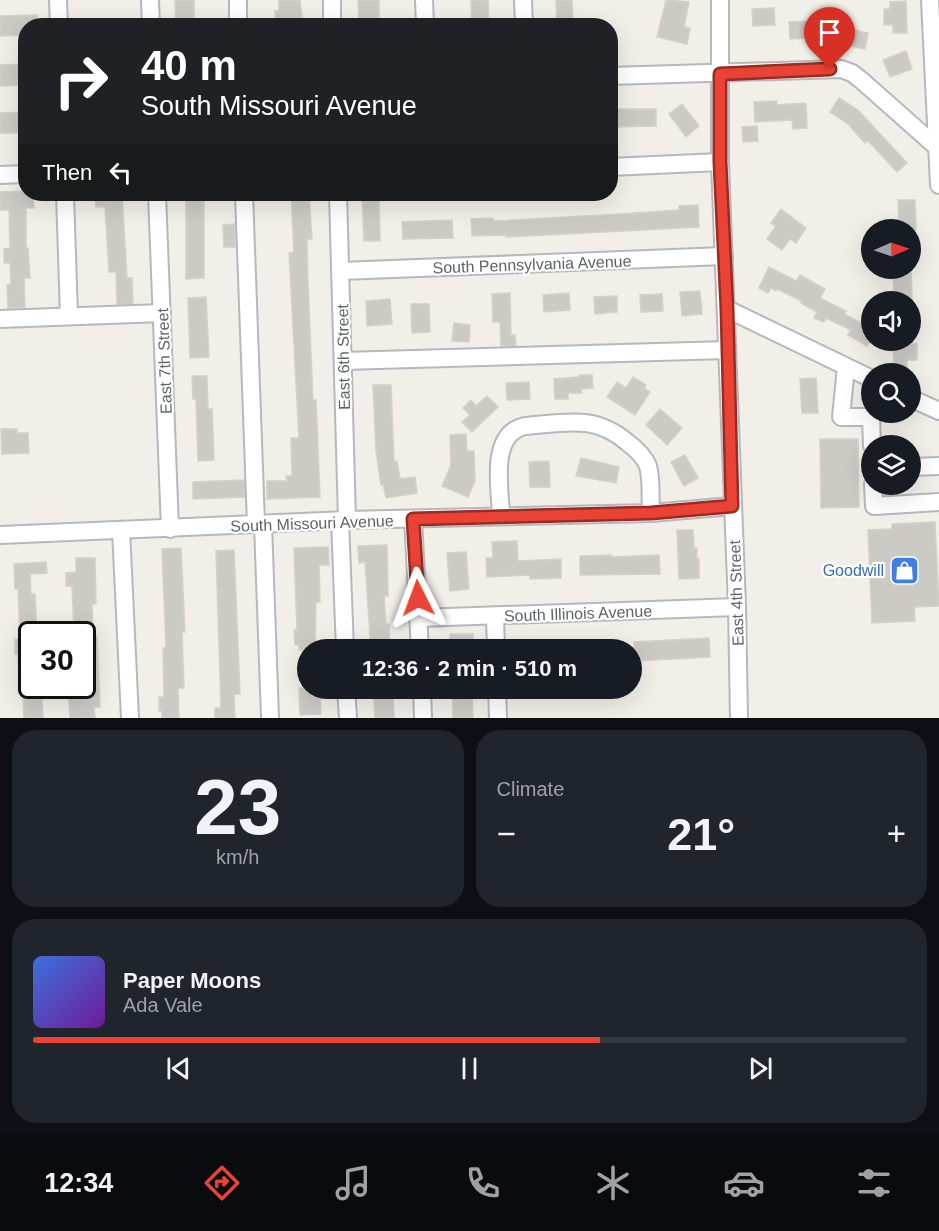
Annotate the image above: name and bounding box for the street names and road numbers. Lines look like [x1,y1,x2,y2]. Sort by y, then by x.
street label: South Pennsylvania Avenue [432,253,632,276]
street label: East 6th Street [334,303,353,410]
street label: East 7th Street [154,307,175,414]
street label: South Missouri Avenue [230,512,394,535]
street label: East 4th Street [726,539,747,646]
street label: South Illinois Avenue [504,602,652,625]

